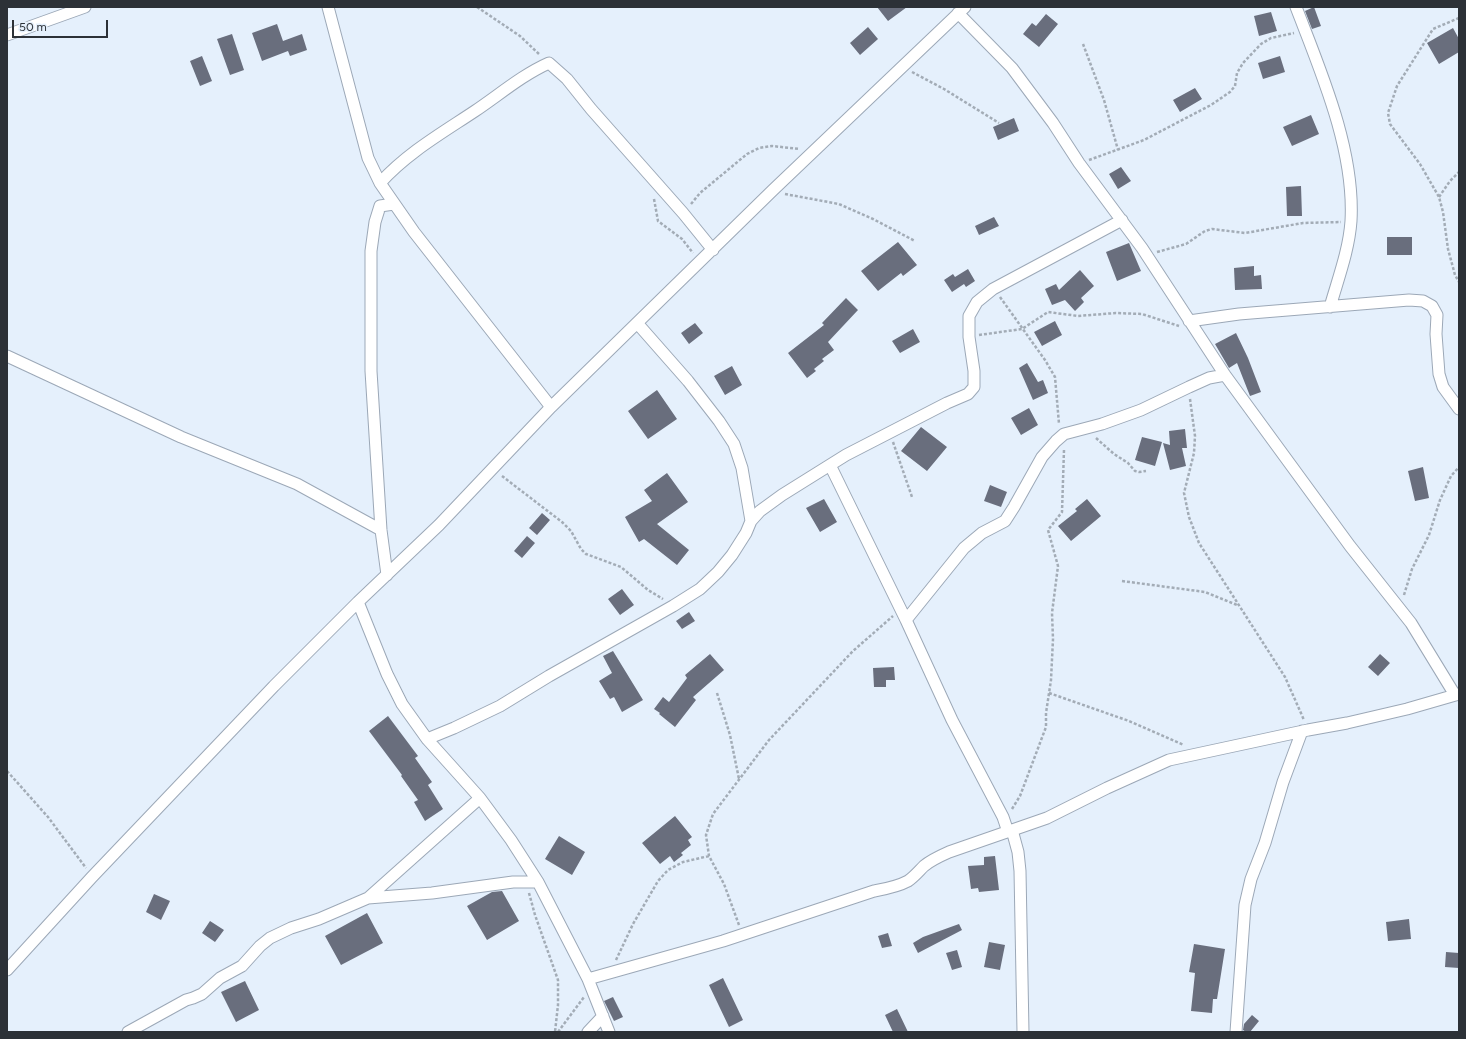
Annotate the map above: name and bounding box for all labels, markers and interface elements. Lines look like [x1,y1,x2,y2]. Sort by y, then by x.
scale bar [14,12,110,38]
text: 50 m [19,20,47,34]

